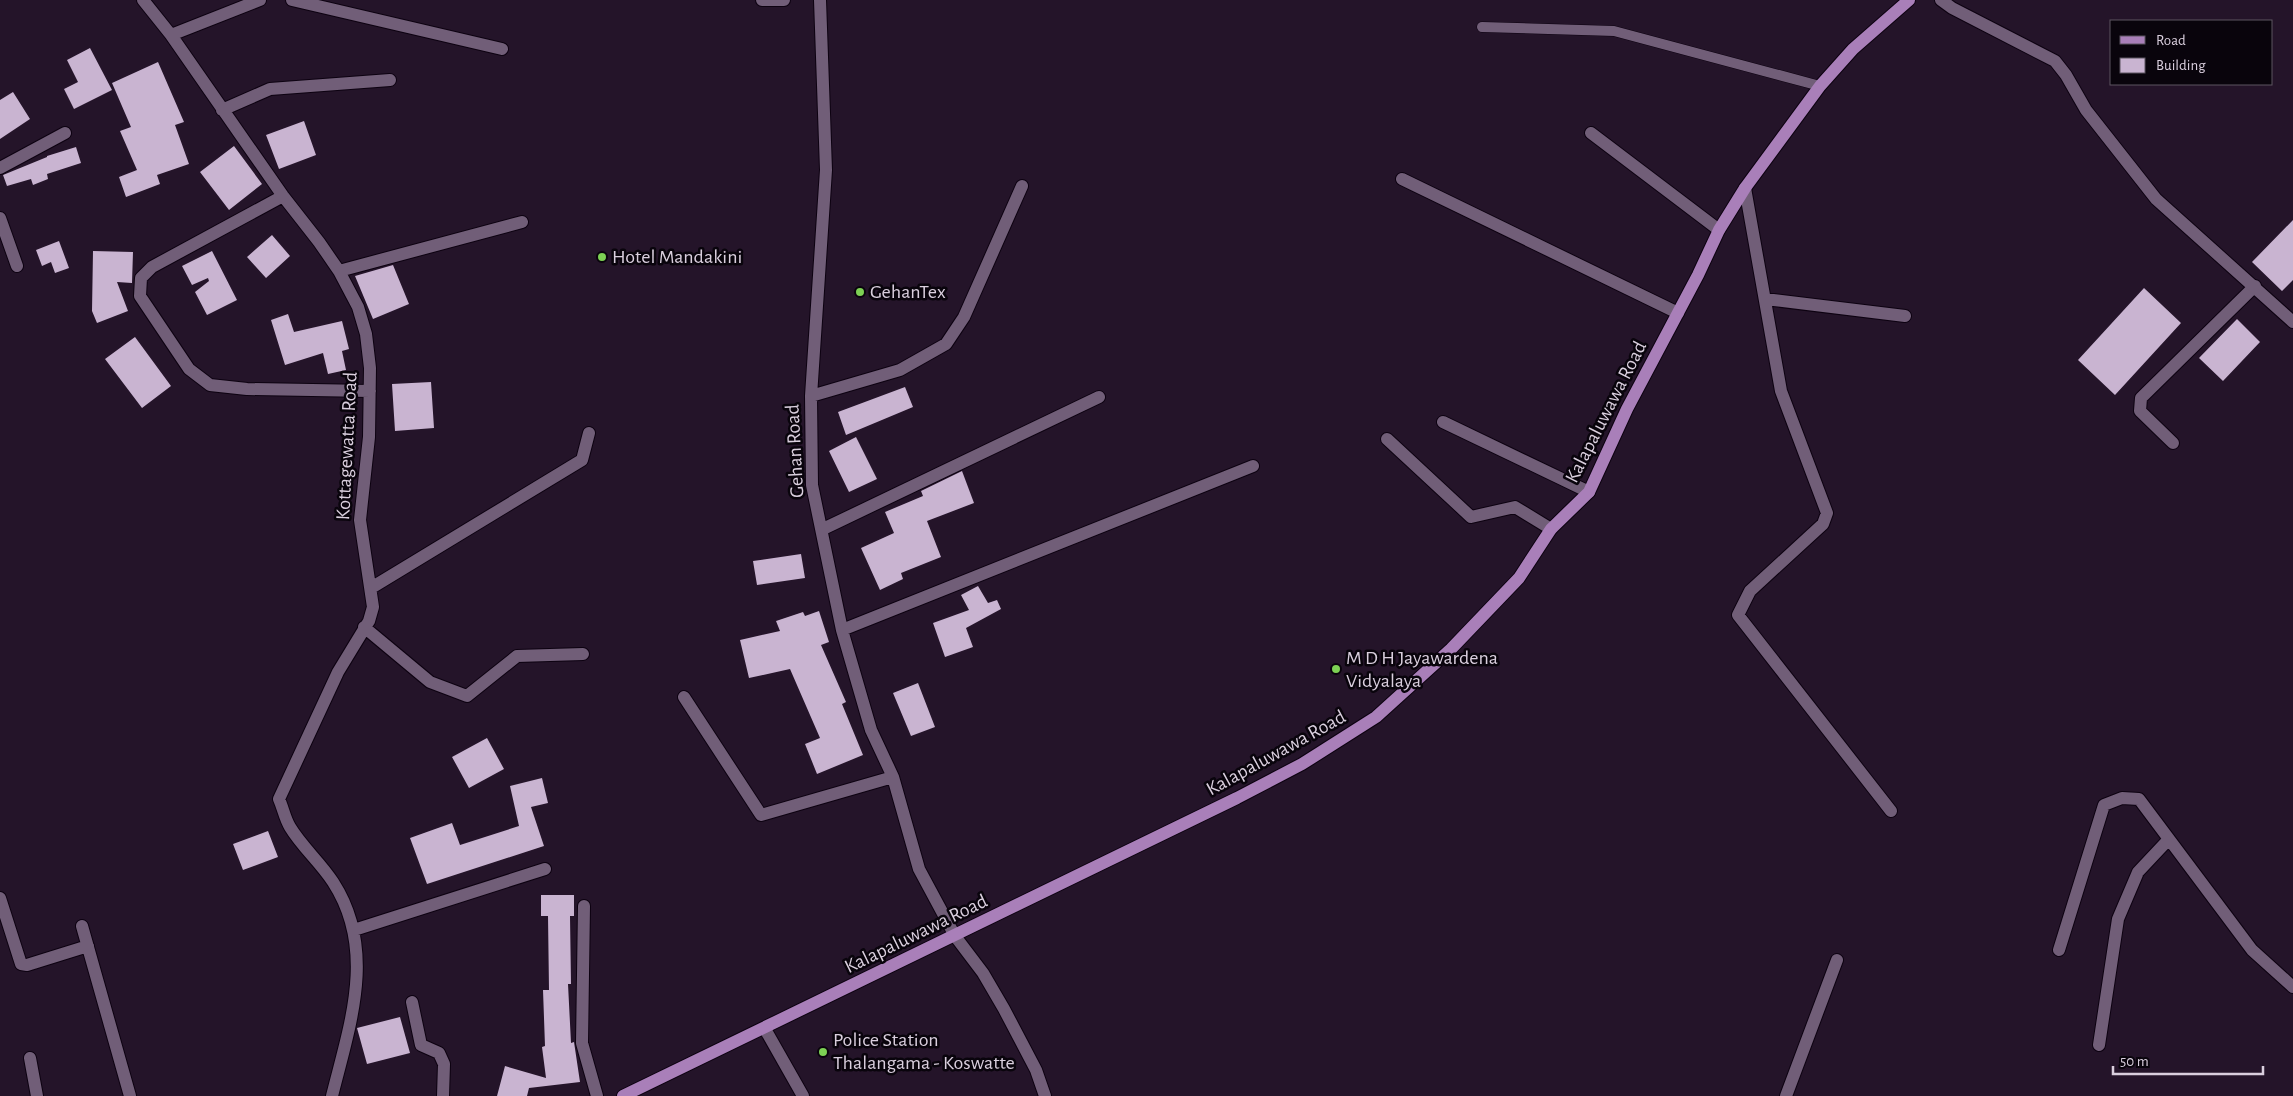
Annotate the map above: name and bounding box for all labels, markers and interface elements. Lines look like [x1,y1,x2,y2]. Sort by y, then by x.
legend [2110,20,2273,85]
text: Road [2156,33,2186,48]
text: Building [2156,58,2206,73]
place label: Hotel Mandakini [612,247,742,267]
marker: Hotel Mandakini [596,251,608,263]
place label: GehanTex [870,282,946,302]
marker: GehanTex [854,286,866,298]
street label: Kalapaluwawa Road [1562,338,1650,486]
street label: Kottagewatta Road [333,371,361,521]
street label: Gehan Road [783,404,807,498]
place label: M D H Jayawardena Vidyalaya [1346,648,1498,691]
marker: M D H Jayawardena Vidyalaya [1330,663,1342,675]
street label: Kalapaluwawa Road [1203,706,1349,800]
street label: Kalapaluwawa Road [841,891,991,977]
place label: Police Station Thalangama - Koswatte [833,1030,1015,1073]
scale bar [2113,1044,2263,1076]
marker: Police Station Thalangama - Koswatte [817,1046,829,1058]
text: 50 m [2120,1054,2149,1069]

